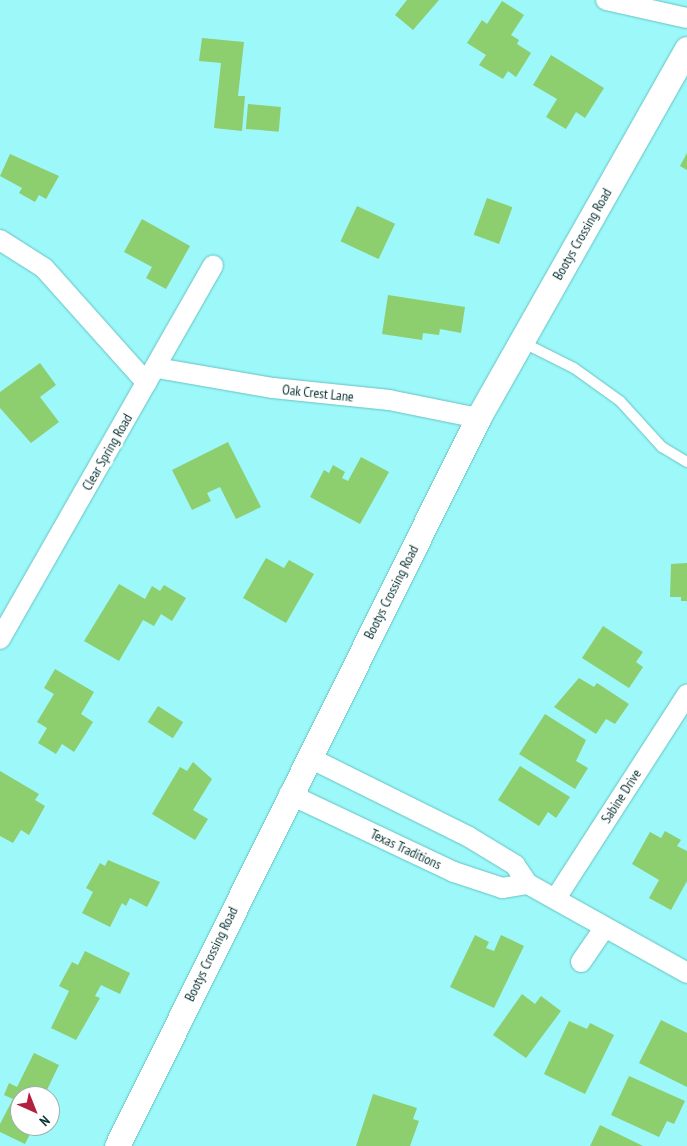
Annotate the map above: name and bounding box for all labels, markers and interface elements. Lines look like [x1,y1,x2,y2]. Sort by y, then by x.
street label: Bootys Crossing Road [549,185,615,283]
street label: Oak Crest Lane [281,381,355,405]
street label: Clear Spring Road [78,411,136,493]
street label: Bootys Crossing Road [360,542,422,642]
street label: Sabine Drive [597,766,645,826]
street label: Texas Traditions [368,825,444,873]
street label: Bootys Crossing Road [181,904,241,1004]
north arrow [10,1086,60,1136]
text: N [36,1112,54,1130]

